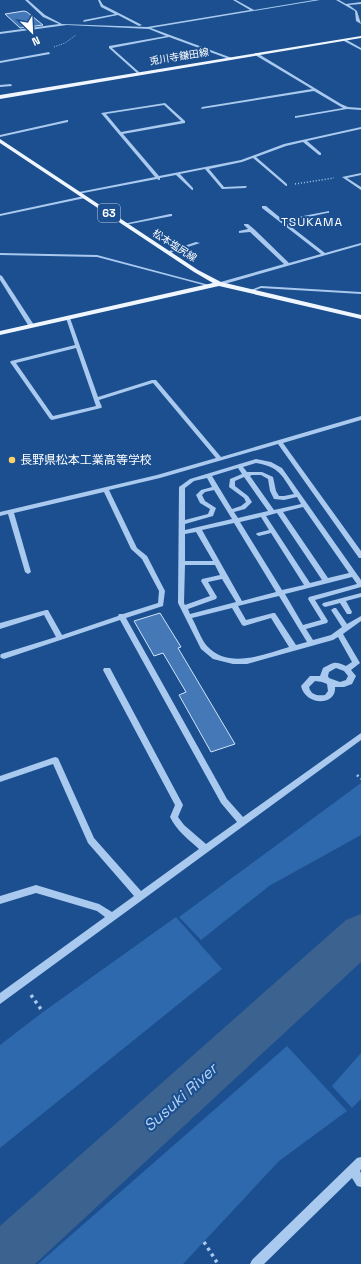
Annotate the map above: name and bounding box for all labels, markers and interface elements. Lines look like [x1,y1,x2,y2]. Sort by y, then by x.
north arrow [12,12,52,52]
text: N [30,33,42,49]
street label: 兎川寺鎌田線 [148,45,210,68]
road number: 63 [98,204,120,222]
district label: TSUKAMA [281,214,343,230]
street label: 松本塩尻線 [150,226,199,264]
place label: 長野県松本工業高等学校 [20,452,152,468]
marker: 長野県松本工業高等学校 [7,455,17,465]
water label: Susuki River [139,1057,223,1136]

